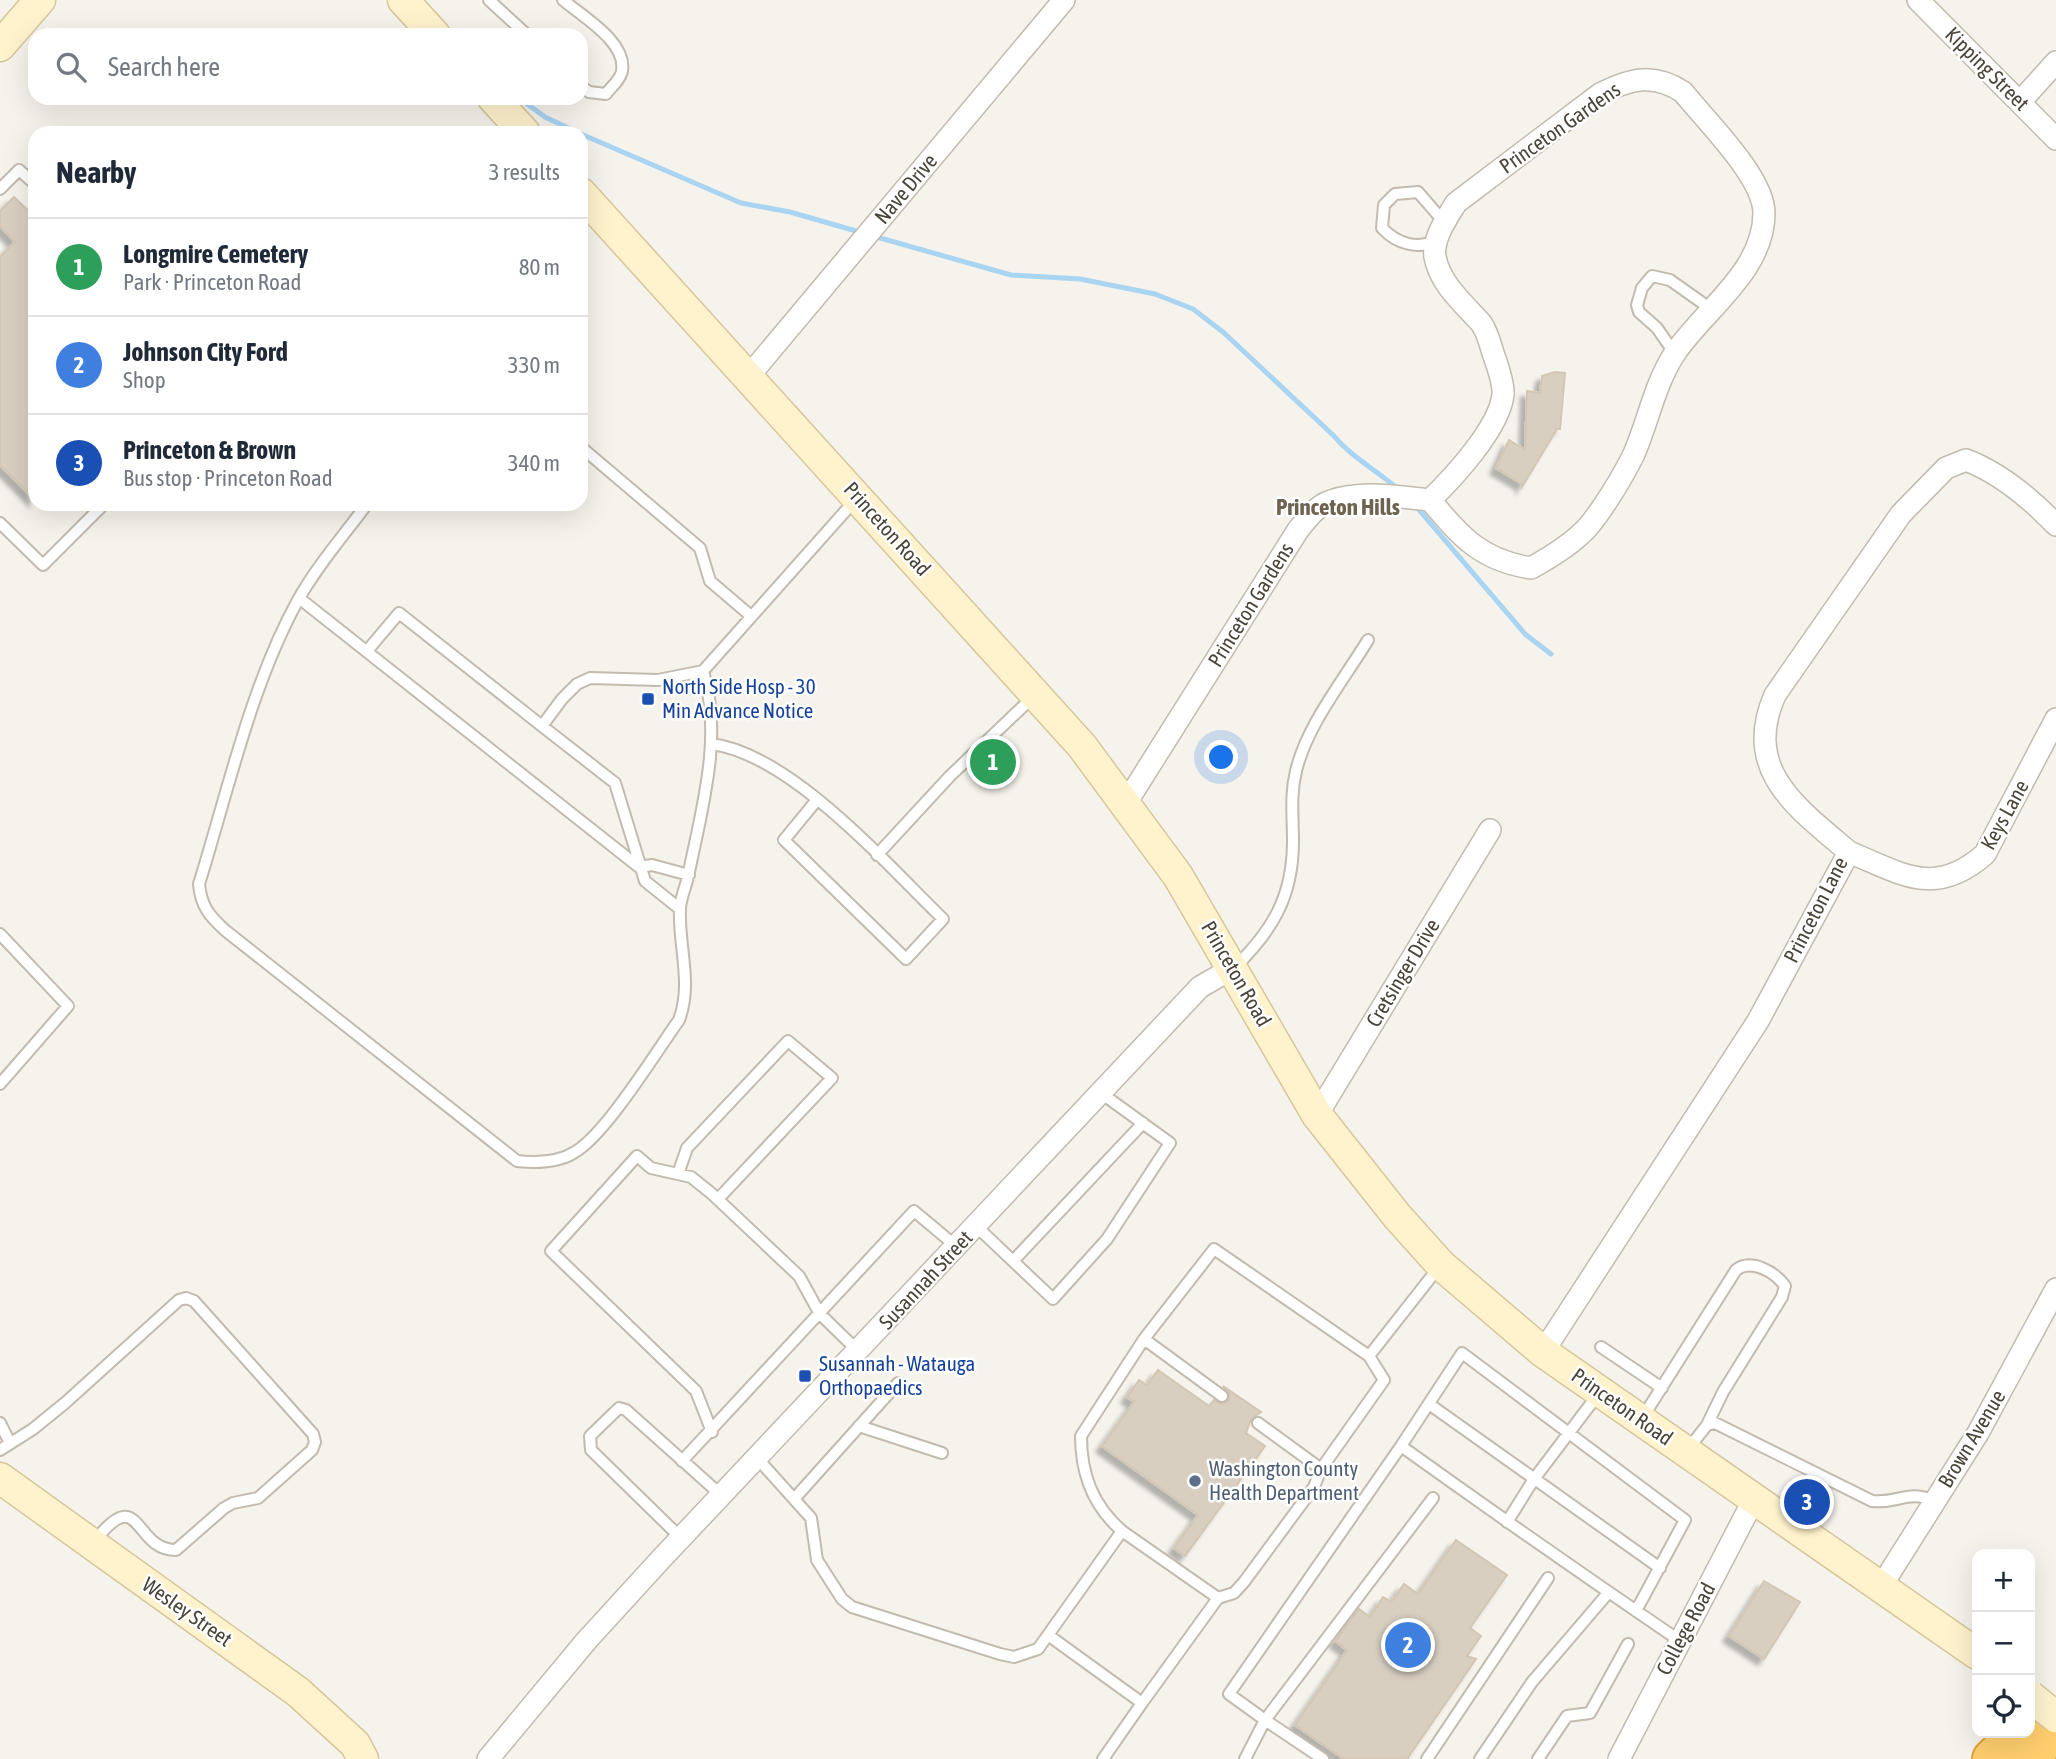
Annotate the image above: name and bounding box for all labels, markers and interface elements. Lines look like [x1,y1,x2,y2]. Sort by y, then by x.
street label: Kipping Street [1941,22,2034,115]
search box [28,28,588,105]
icon: search [52,48,90,86]
text: Search here [108,52,220,82]
street label: Princeton Gardens [1494,77,1624,178]
street label: Nave Drive [869,149,941,228]
text: Nearby [56,155,136,189]
text: 3 results [489,159,560,185]
text: Longmire Cemetery [123,239,308,269]
text: 1 [74,254,84,280]
text: 80 m [519,254,560,280]
text: Park · Princeton Road [123,269,302,295]
text: Johnson City Ford [123,337,288,367]
text: 2 [74,352,84,378]
text: 330 m [508,352,560,378]
text: Shop [123,367,166,393]
text: Princeton & Brown [123,435,296,465]
text: 3 [74,450,84,476]
text: 340 m [508,450,560,476]
text: Bus stop · Princeton Road [123,465,333,491]
street label: Princeton Road [839,477,936,580]
district label: Princeton Hills [1276,494,1400,520]
street label: Princeton Gardens [1202,538,1298,671]
place label: North Side Hosp - 30 Min Advance Notice [662,674,816,722]
marker: North Side Hosp - 30 Min Advance Notice [640,691,656,707]
pin: 1 [970,736,1016,788]
your location [1204,740,1238,774]
street label: Keys Lane [1975,776,2033,853]
street label: Princeton Lane [1778,853,1852,966]
street label: Cretsinger Drive [1361,914,1444,1031]
street label: Princeton Road [1197,917,1277,1030]
street label: Susannah Street [874,1225,977,1333]
place label: Susannah - Watauga Orthopaedics [819,1351,975,1399]
street label: Princeton Road [1567,1363,1678,1450]
marker: Susannah - Watauga Orthopaedics [797,1368,813,1384]
street label: Brown Avenue [1933,1385,2010,1492]
place label: Washington County Health Department [1209,1456,1359,1504]
marker: Washington County Health Department [1187,1473,1203,1489]
pin: 3 [1784,1476,1830,1528]
map controls [1972,1549,2035,1738]
button: + [1972,1549,2035,1612]
street label: Wesley Street [138,1572,237,1651]
street label: College Road [1651,1578,1719,1679]
button: − [1972,1612,2035,1675]
pin: 2 [1385,1619,1431,1671]
button: locate [1972,1675,2035,1738]

